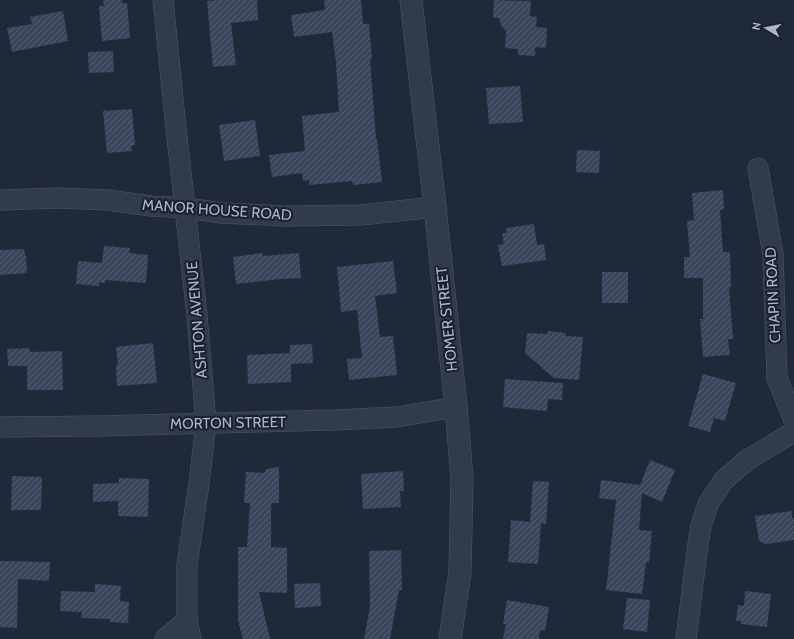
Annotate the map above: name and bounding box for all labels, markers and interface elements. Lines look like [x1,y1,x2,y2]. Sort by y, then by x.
north arrow [746,8,786,48]
text: N [749,21,764,31]
street label: MANOR HOUSE ROAD [142,196,293,224]
street label: CHAPIN ROAD [761,247,784,343]
street label: ASHTON AVENUE [183,261,211,379]
street label: HOMER STREET [433,266,461,372]
street label: MORTON STREET [170,413,286,433]

